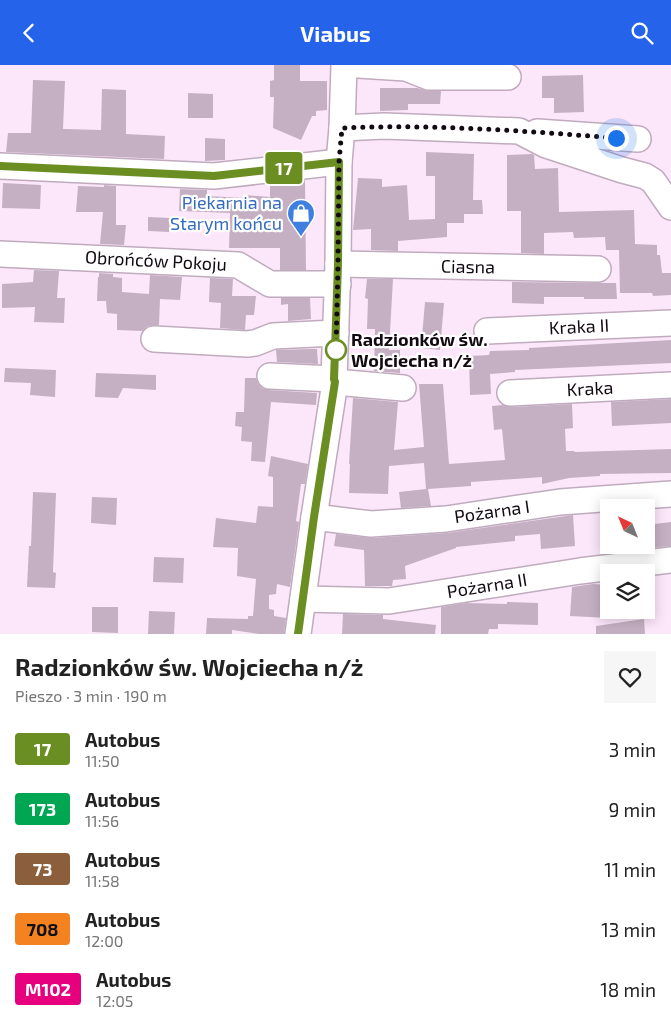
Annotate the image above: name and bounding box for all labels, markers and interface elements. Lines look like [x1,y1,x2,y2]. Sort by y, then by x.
icon: back [15,19,43,47]
icon: search [628,19,656,47]
text: Viabus [300,20,371,46]
your location [604,126,629,151]
line badge: 17 [262,152,306,184]
text: 17 [275,157,293,179]
place label: Piekarnia na Starym końcu [170,191,282,234]
shop icon: Piekarnia na Starym końcu [286,198,316,237]
street label: Obrońców Pokoju [85,245,227,275]
street label: Ciasna [441,255,495,277]
street label: Kraka II [548,313,610,339]
place label: Radzionków św. Wojciecha n/ż [351,328,488,371]
marker: Radzionków św. Wojciecha n/ż [325,339,347,361]
street label: Kraka [566,376,614,400]
street label: Pożarna I [453,495,531,527]
north arrow [600,499,655,554]
map controls [600,499,655,619]
button: layers [600,564,655,619]
street label: Pożarna II [445,568,528,602]
button: heart [604,651,656,703]
text: Radzionków św. Wojciecha n/ż [15,652,363,681]
text: Pieszo · 3 min · 190 m [15,686,167,705]
text: Autobus [85,728,160,751]
text: 17 [34,738,51,760]
text: 3 min [609,738,656,761]
text: 11:50 [85,751,120,770]
text: Autobus [85,788,160,811]
text: 173 [29,798,56,820]
text: 9 min [608,798,656,821]
text: 11:56 [85,811,119,830]
text: Autobus [85,848,160,871]
text: 73 [33,858,52,880]
text: 11 min [604,858,656,881]
text: 11:58 [85,871,120,890]
text: Autobus [85,908,160,931]
text: 708 [26,918,59,940]
text: 13 min [601,918,656,941]
text: 12:00 [85,931,123,950]
text: Autobus [96,968,171,991]
text: M102 [25,978,71,1000]
text: 18 min [600,978,656,1001]
text: 12:05 [96,991,133,1010]

